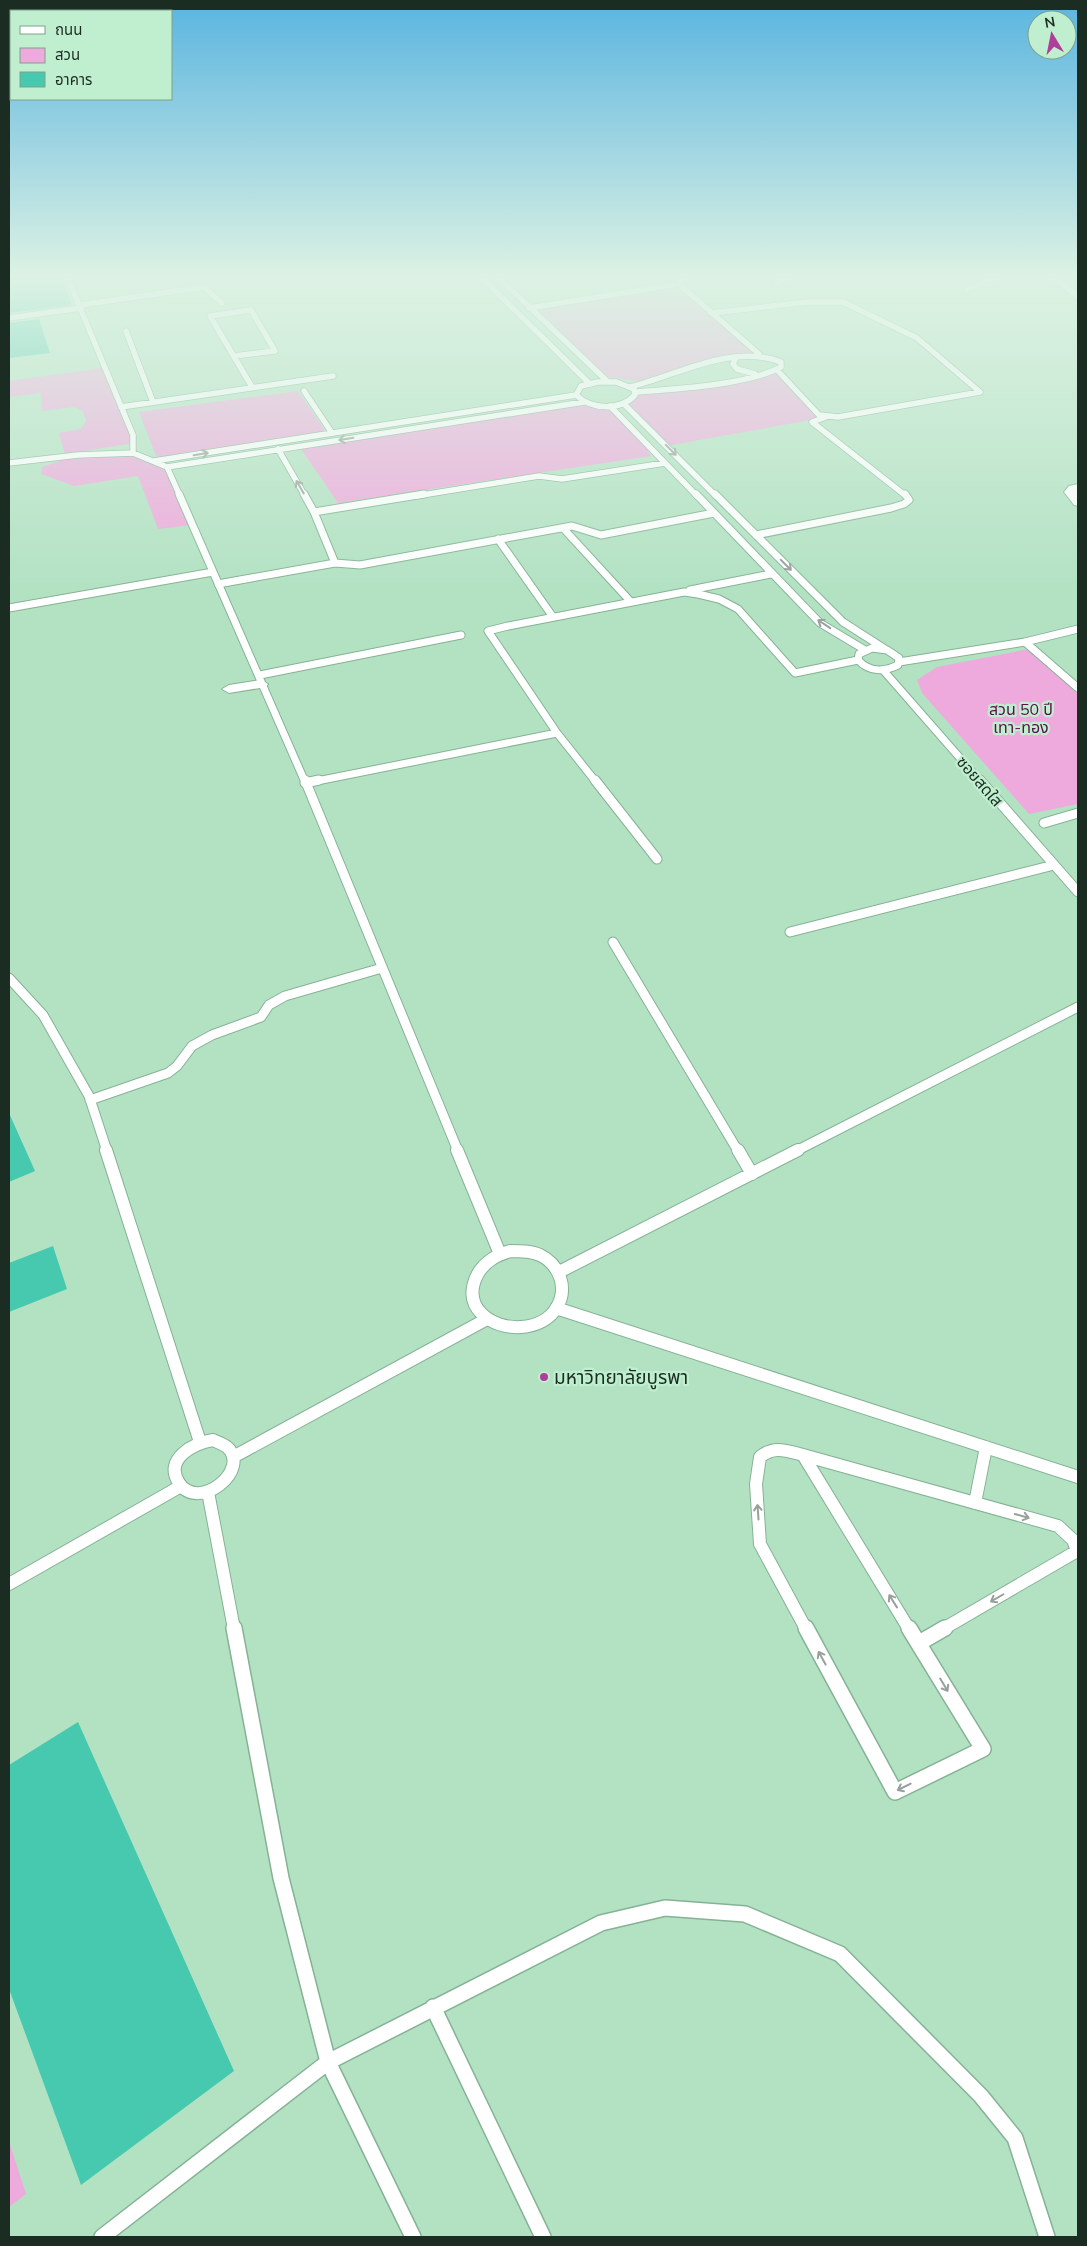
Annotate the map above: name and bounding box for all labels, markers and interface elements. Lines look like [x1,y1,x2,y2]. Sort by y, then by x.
legend [10,10,172,100]
north arrow [1027,10,1077,60]
text: N [1043,12,1057,32]
text: ถนน [55,20,82,39]
text: สวน [55,45,80,64]
text: อาคาร [55,70,92,89]
one-way arrow [338,434,354,444]
one-way arrow [665,444,677,456]
one-way arrow [193,448,209,458]
one-way arrow [294,481,304,495]
one-way arrow [780,559,792,571]
one-way arrow [817,619,831,630]
park label: สวน 50 ปี เทา-ทอง [989,699,1053,737]
street label: ซอยสดใส [953,752,1007,810]
place label: มหาวิทยาลัยบูรพา [554,1365,688,1390]
marker: มหาวิทยาลัยบูรพา [538,1371,550,1383]
one-way arrow [753,1504,762,1520]
one-way arrow [1014,1512,1030,1521]
one-way arrow [991,1593,1005,1603]
one-way arrow [888,1595,898,1609]
one-way arrow [817,1651,827,1666]
one-way arrow [940,1677,950,1691]
one-way arrow [897,1782,912,1792]

